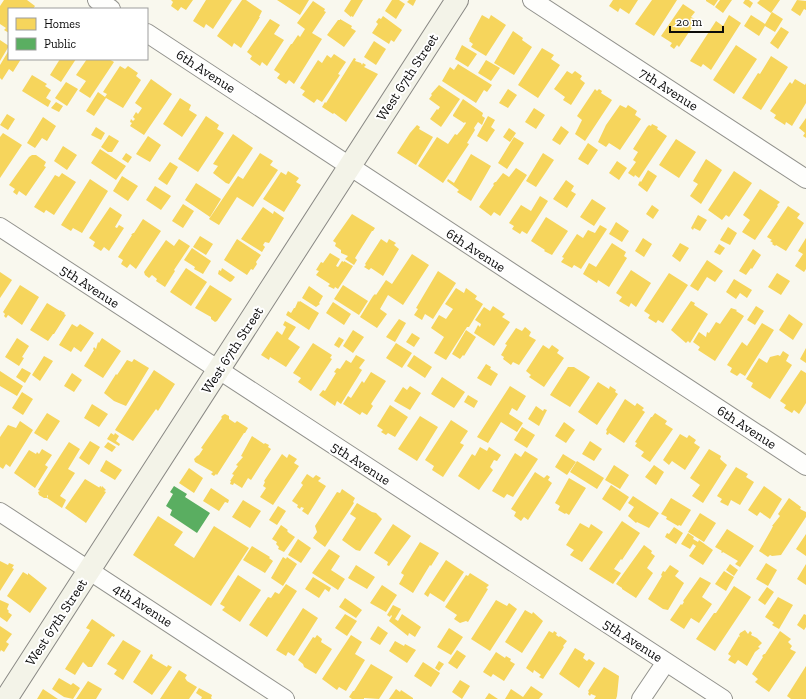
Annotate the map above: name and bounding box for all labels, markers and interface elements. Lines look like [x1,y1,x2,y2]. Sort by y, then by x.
legend [8,8,148,60]
scale bar [670,8,723,34]
text: 20 m [676,15,703,29]
text: Homes [44,17,80,31]
street label: West 67th Street [373,30,442,124]
text: Public [44,37,77,51]
street label: 6th Avenue [173,46,239,97]
street label: 7th Avenue [636,64,702,115]
street label: 6th Avenue [443,225,509,276]
street label: 5th Avenue [57,261,123,312]
street label: West 67th Street [198,303,267,397]
street label: 6th Avenue [714,402,780,453]
street label: 5th Avenue [328,438,394,489]
street label: West 67th Street [22,575,91,669]
street label: 4th Avenue [110,580,176,631]
street label: 5th Avenue [600,615,666,666]

